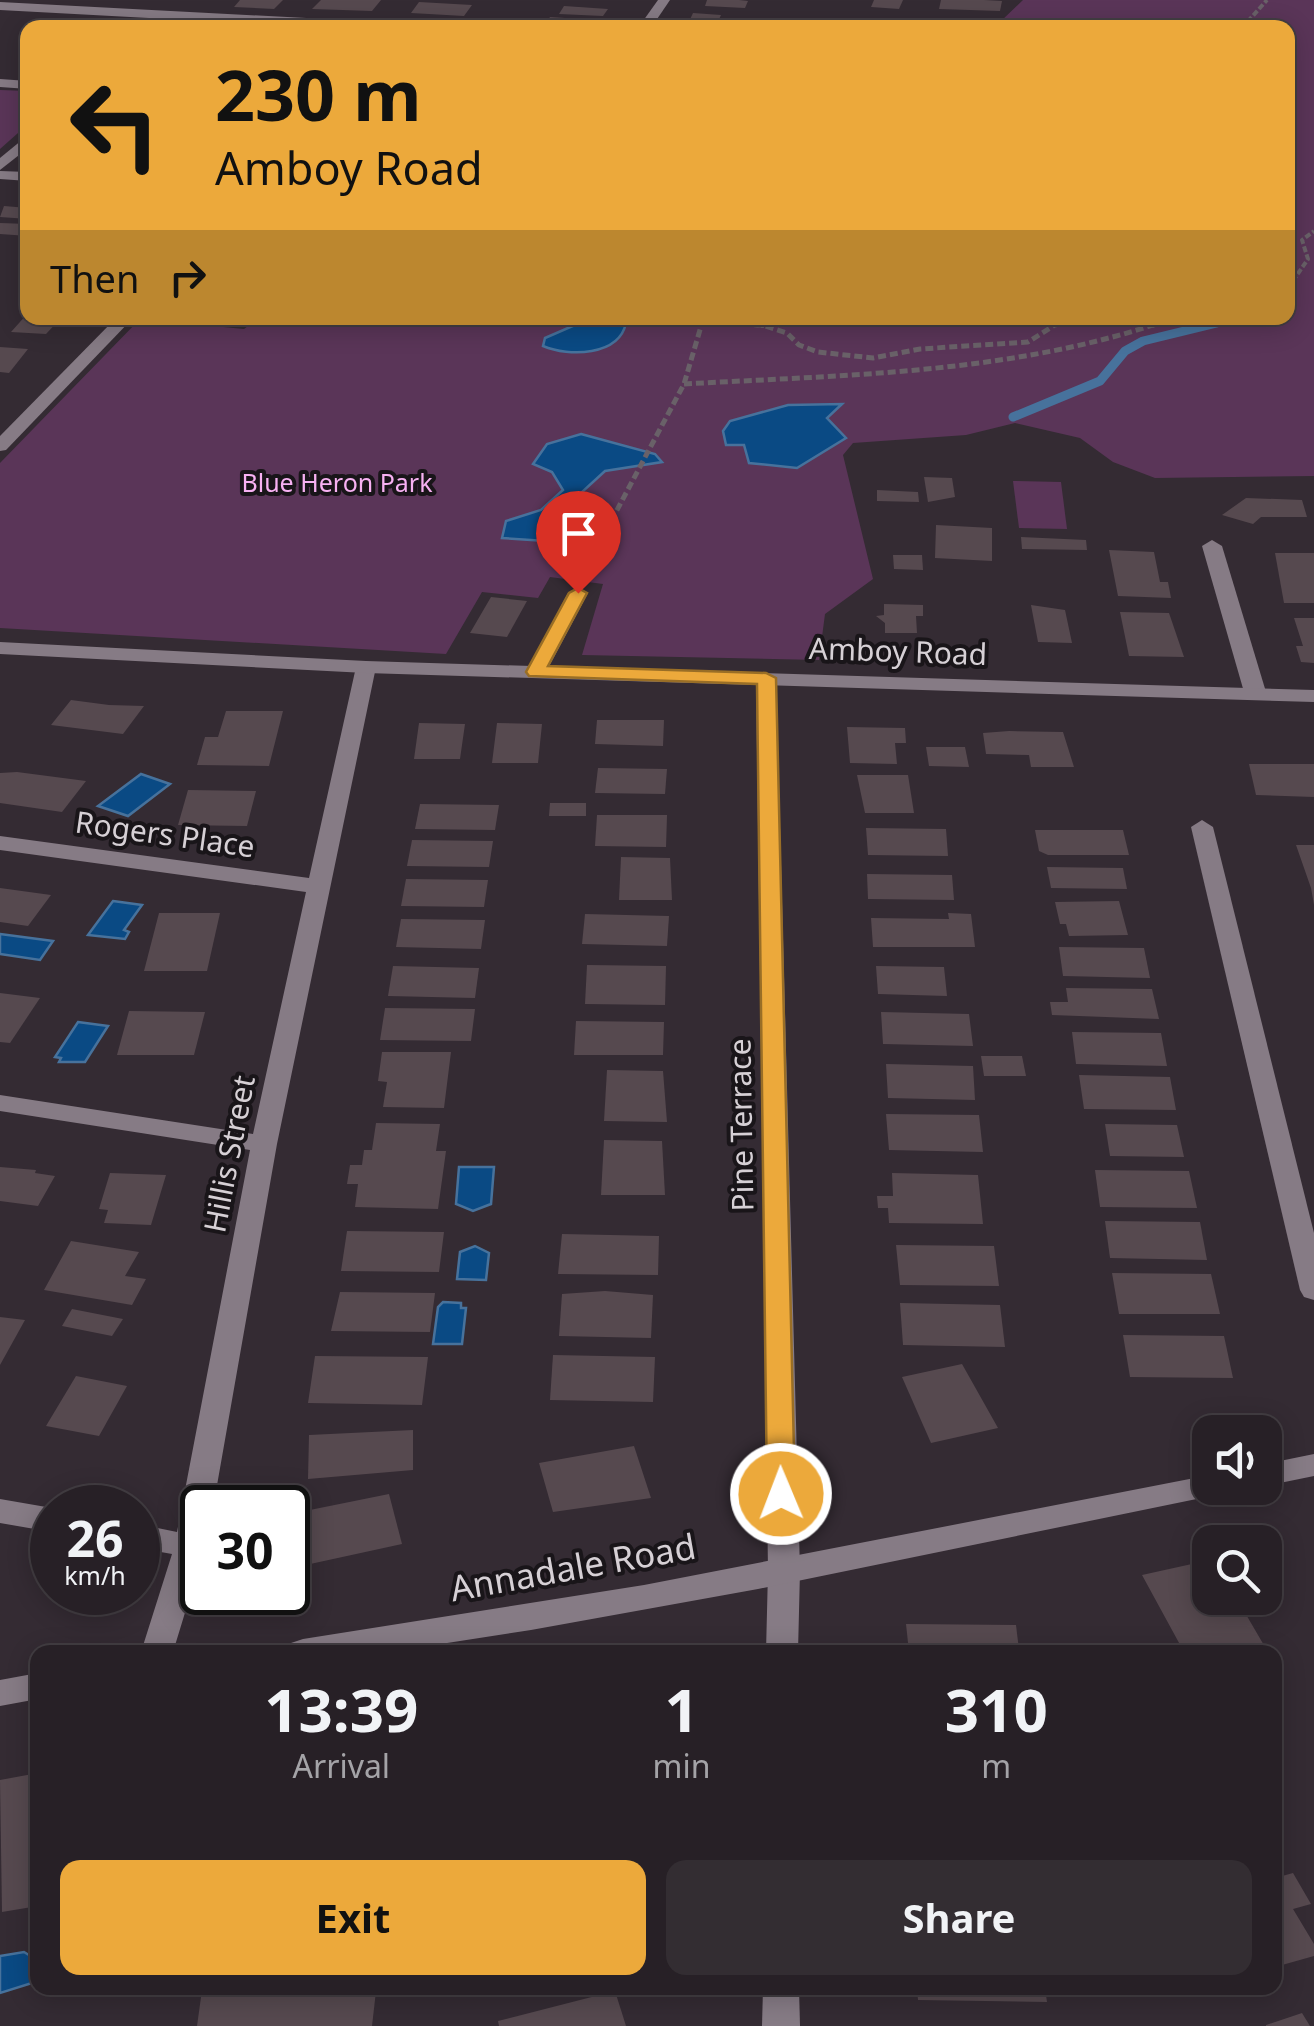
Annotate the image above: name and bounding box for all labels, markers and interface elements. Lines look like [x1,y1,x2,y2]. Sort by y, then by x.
text: 230 m [215,46,422,142]
icon: left [50,60,180,190]
text: Amboy Road [215,137,483,198]
icon: right [160,250,215,305]
text: Then [50,252,140,304]
park label: Blue Heron Park [241,465,433,499]
pin [536,491,621,594]
icon: arrive [551,506,606,561]
street label: Amboy Road [808,627,988,674]
street label: Rogers Place [73,801,258,866]
street label: Pine Terrace [718,1038,763,1212]
street label: Hillis Street [193,1072,264,1236]
map controls [1192,1415,1282,1615]
button: sound [1192,1415,1282,1505]
position arrow [729,1442,833,1546]
speed limit sign: 30 [180,1485,310,1615]
text: 26 [66,1504,124,1572]
street label: Annadale Road [446,1522,699,1611]
button: search [1192,1525,1282,1615]
text: km/h [64,1558,126,1592]
text: 13:39 [264,1668,418,1750]
text: 1 [664,1668,699,1750]
text: 310 [945,1668,1048,1750]
text: Arrival [293,1744,390,1787]
text: min [653,1744,711,1787]
text: m [981,1744,1011,1787]
button: Exit [60,1860,646,1975]
button: Share [666,1860,1252,1975]

